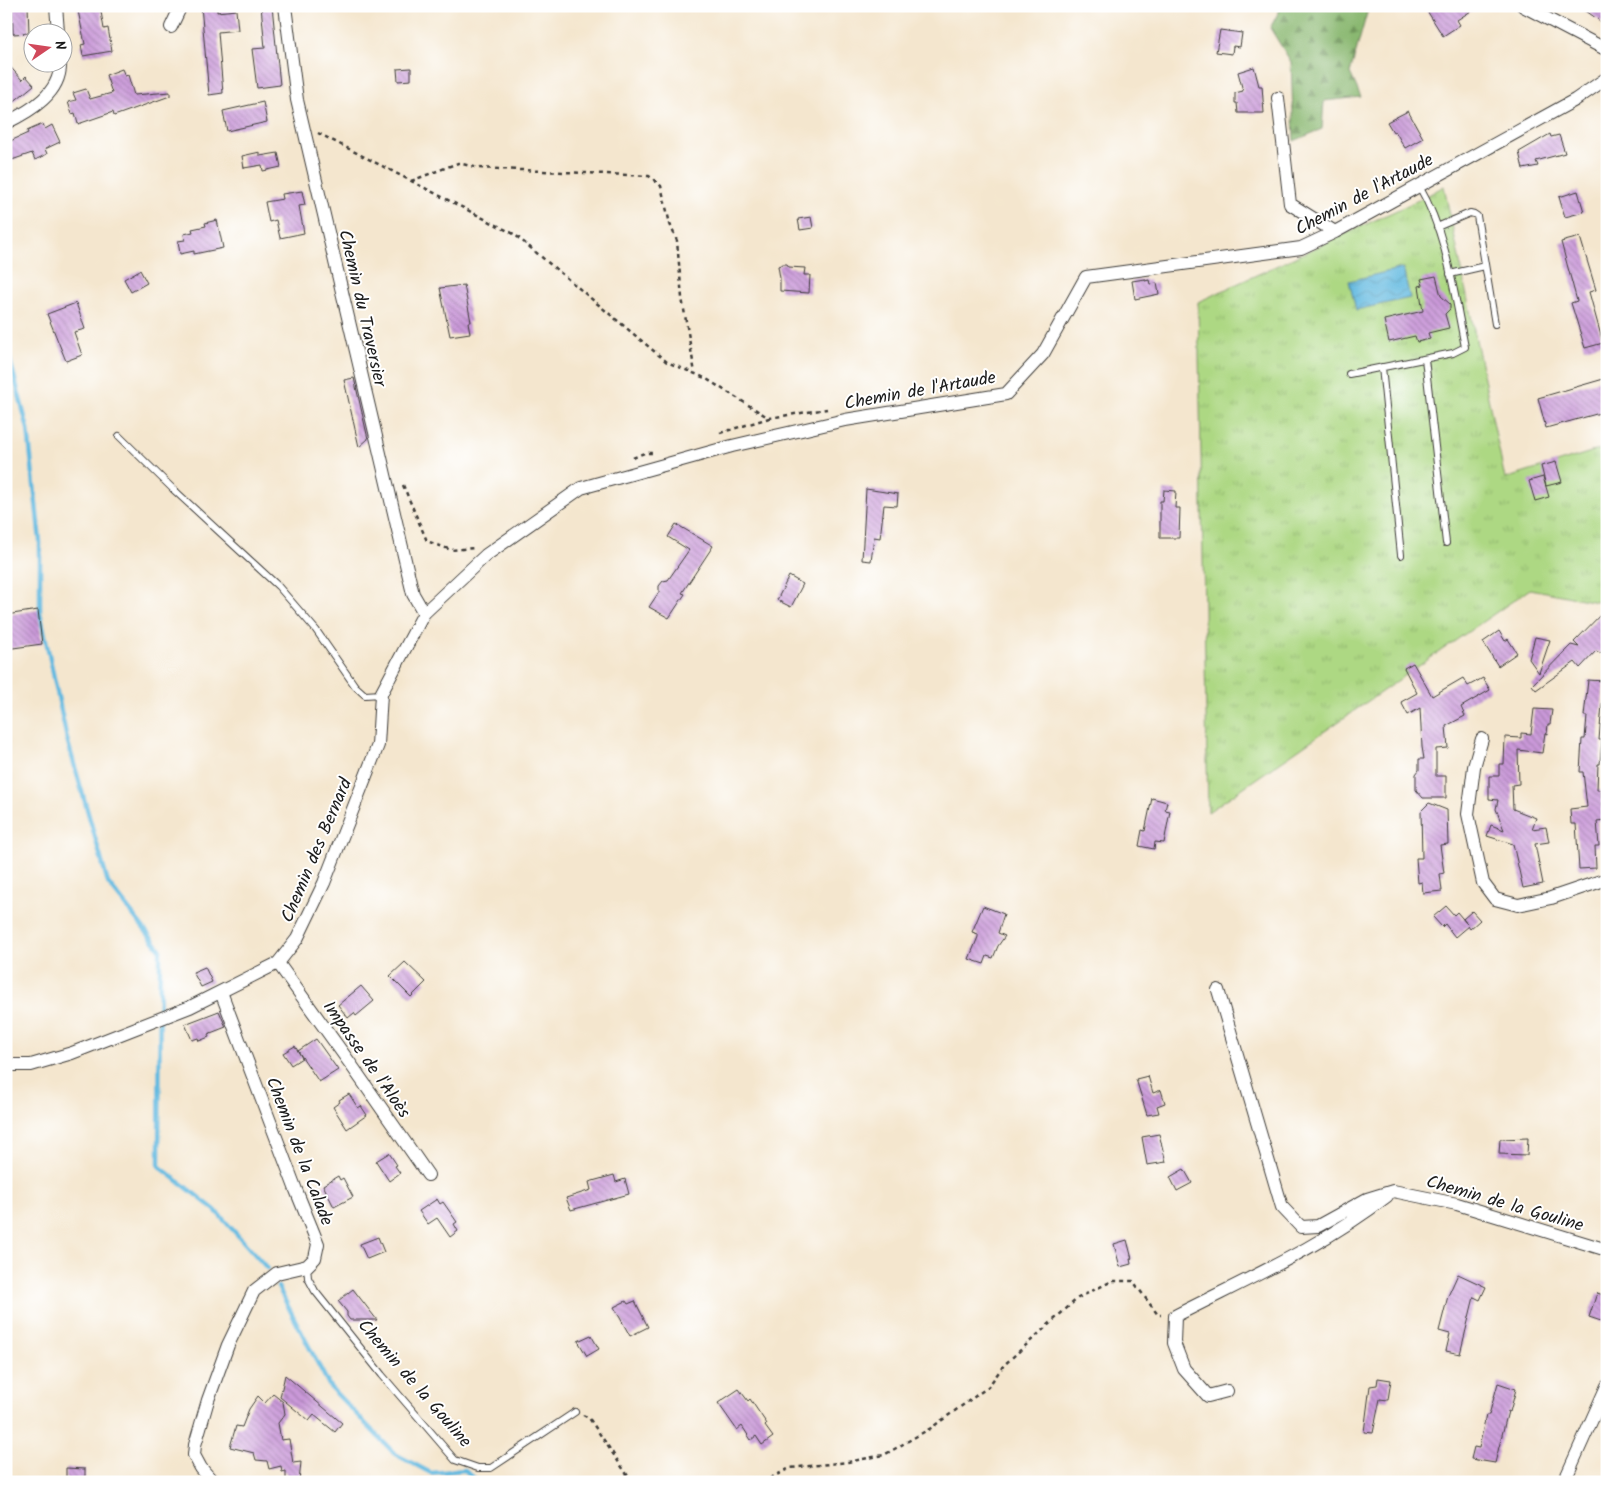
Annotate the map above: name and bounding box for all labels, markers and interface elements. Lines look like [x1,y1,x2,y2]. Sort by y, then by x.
north arrow [22,22,72,72]
text: N [48,39,71,52]
street label: Chemin de l'Artaude [1290,147,1439,244]
street label: Chemin du Traversier [329,227,394,391]
street label: Chemin de l'Artaude [842,364,998,419]
street label: Chemin des Bernard [274,773,361,927]
street label: Impasse de l'Aloès [314,995,417,1125]
street label: Chemin de la Calade [257,1073,340,1230]
street label: Chemin de la Gouline [1422,1168,1587,1241]
street label: Chemin de la Gouline [350,1313,478,1455]

